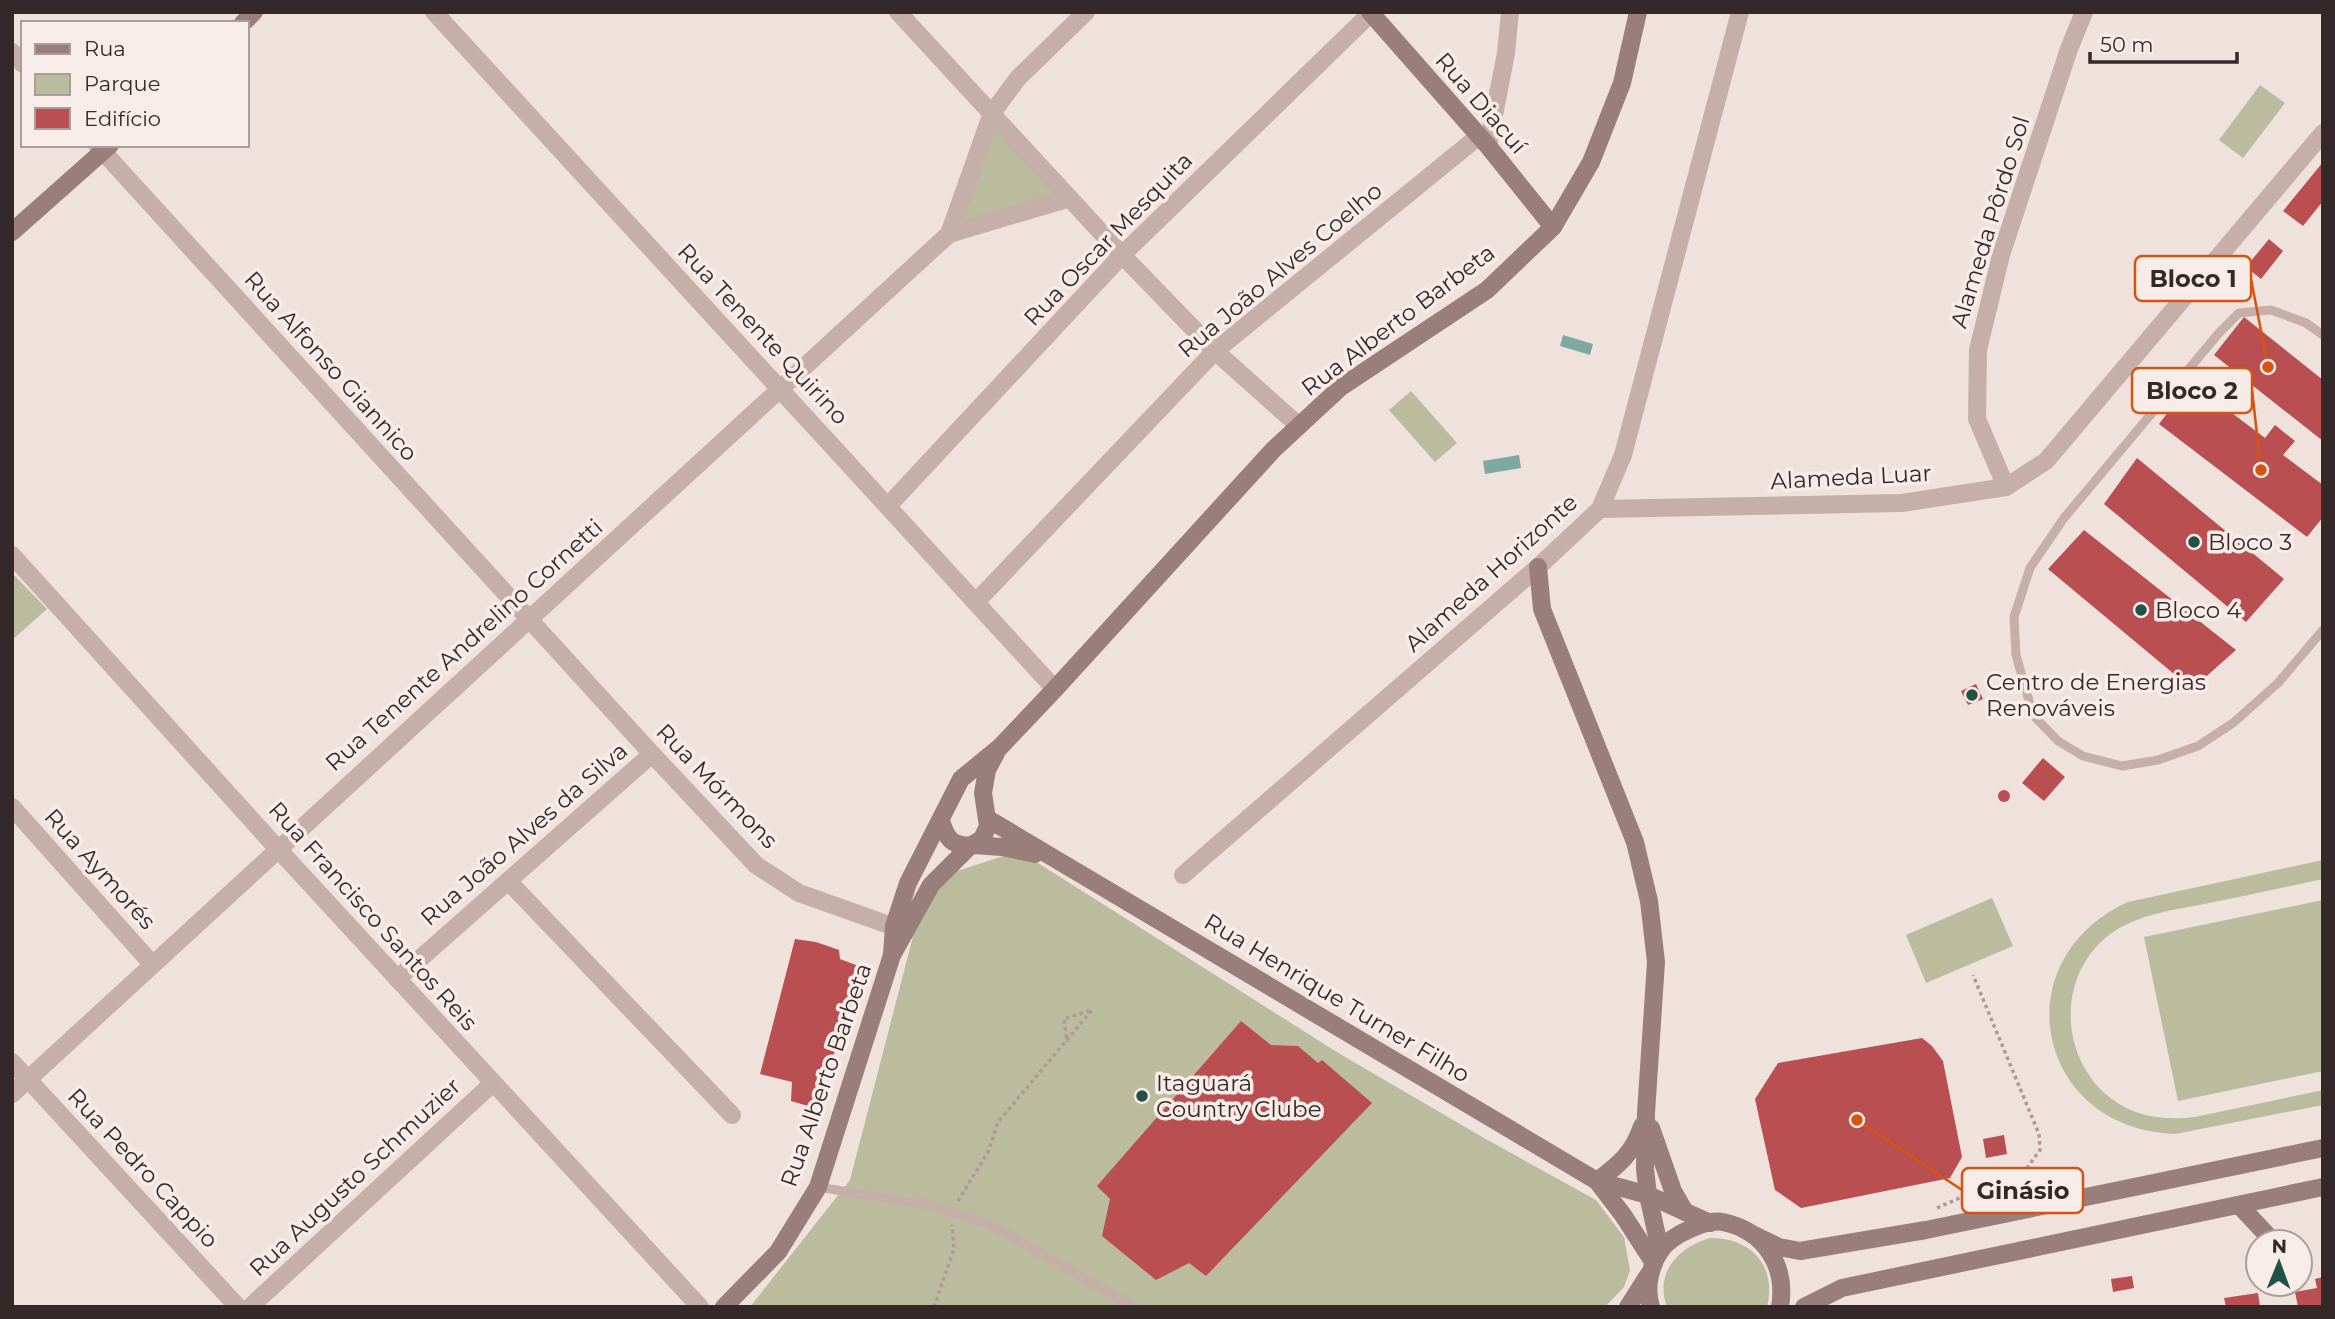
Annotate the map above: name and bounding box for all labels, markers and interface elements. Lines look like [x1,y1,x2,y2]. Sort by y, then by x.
legend [21,21,248,147]
scale bar [2090,21,2237,65]
text: 50 m [2100,32,2154,57]
text: Rua [84,36,126,61]
street label: Rua Diacuí [1429,47,1533,160]
text: Parque [84,71,160,96]
text: Edifício [84,106,161,131]
street label: Alameda Pôrdo Sol [1944,113,2036,331]
street label: Rua Oscar Mesquita [1018,146,1198,332]
street label: Rua João Alves Coelho [1172,176,1388,364]
street label: Rua Tenente Quirino [672,238,854,430]
street label: Rua Alberto Barbeta [1296,238,1500,402]
callout: Bloco 1 [2135,256,2251,301]
text: Bloco 1 [2149,264,2237,293]
street label: Rua Alfonso Giannico [238,265,424,467]
callout: Bloco 2 [2132,368,2252,413]
text: Bloco 2 [2146,376,2238,405]
street label: Alameda Luar [1770,459,1932,495]
street label: Alameda Horizonte [1399,488,1583,658]
street label: Rua Tenente Andrelino Cornetti [320,513,608,777]
place label: Bloco 3 [2208,528,2292,556]
marker: Bloco 3 [2186,534,2202,550]
place label: Bloco 4 [2155,596,2241,624]
marker: Bloco 4 [2133,602,2149,618]
place label: Centro de Energias Renováveis [1986,668,2206,722]
marker: Centro de Energias Renováveis [1964,687,1980,703]
street label: Rua Mórmons [650,718,784,854]
street label: Rua João Alves da Silva [415,737,633,931]
street label: Rua Francisco Santos Reis [263,796,483,1036]
street label: Rua Aymorés [38,803,162,935]
street label: Rua Henrique Turner Filho [1199,907,1475,1089]
street label: Rua Alberto Barbeta [775,960,877,1190]
place label: Itaguará Country Clube [1156,1069,1322,1123]
street label: Rua Augusto Schmuzier [244,1072,466,1282]
street label: Rua Pedro Cappio [62,1082,224,1254]
marker: Itaguará Country Clube [1134,1088,1150,1104]
callout: Ginásio [1962,1168,2083,1213]
text: Ginásio [1977,1176,2069,1205]
north arrow [2244,1228,2314,1298]
text: N [2271,1235,2287,1258]

